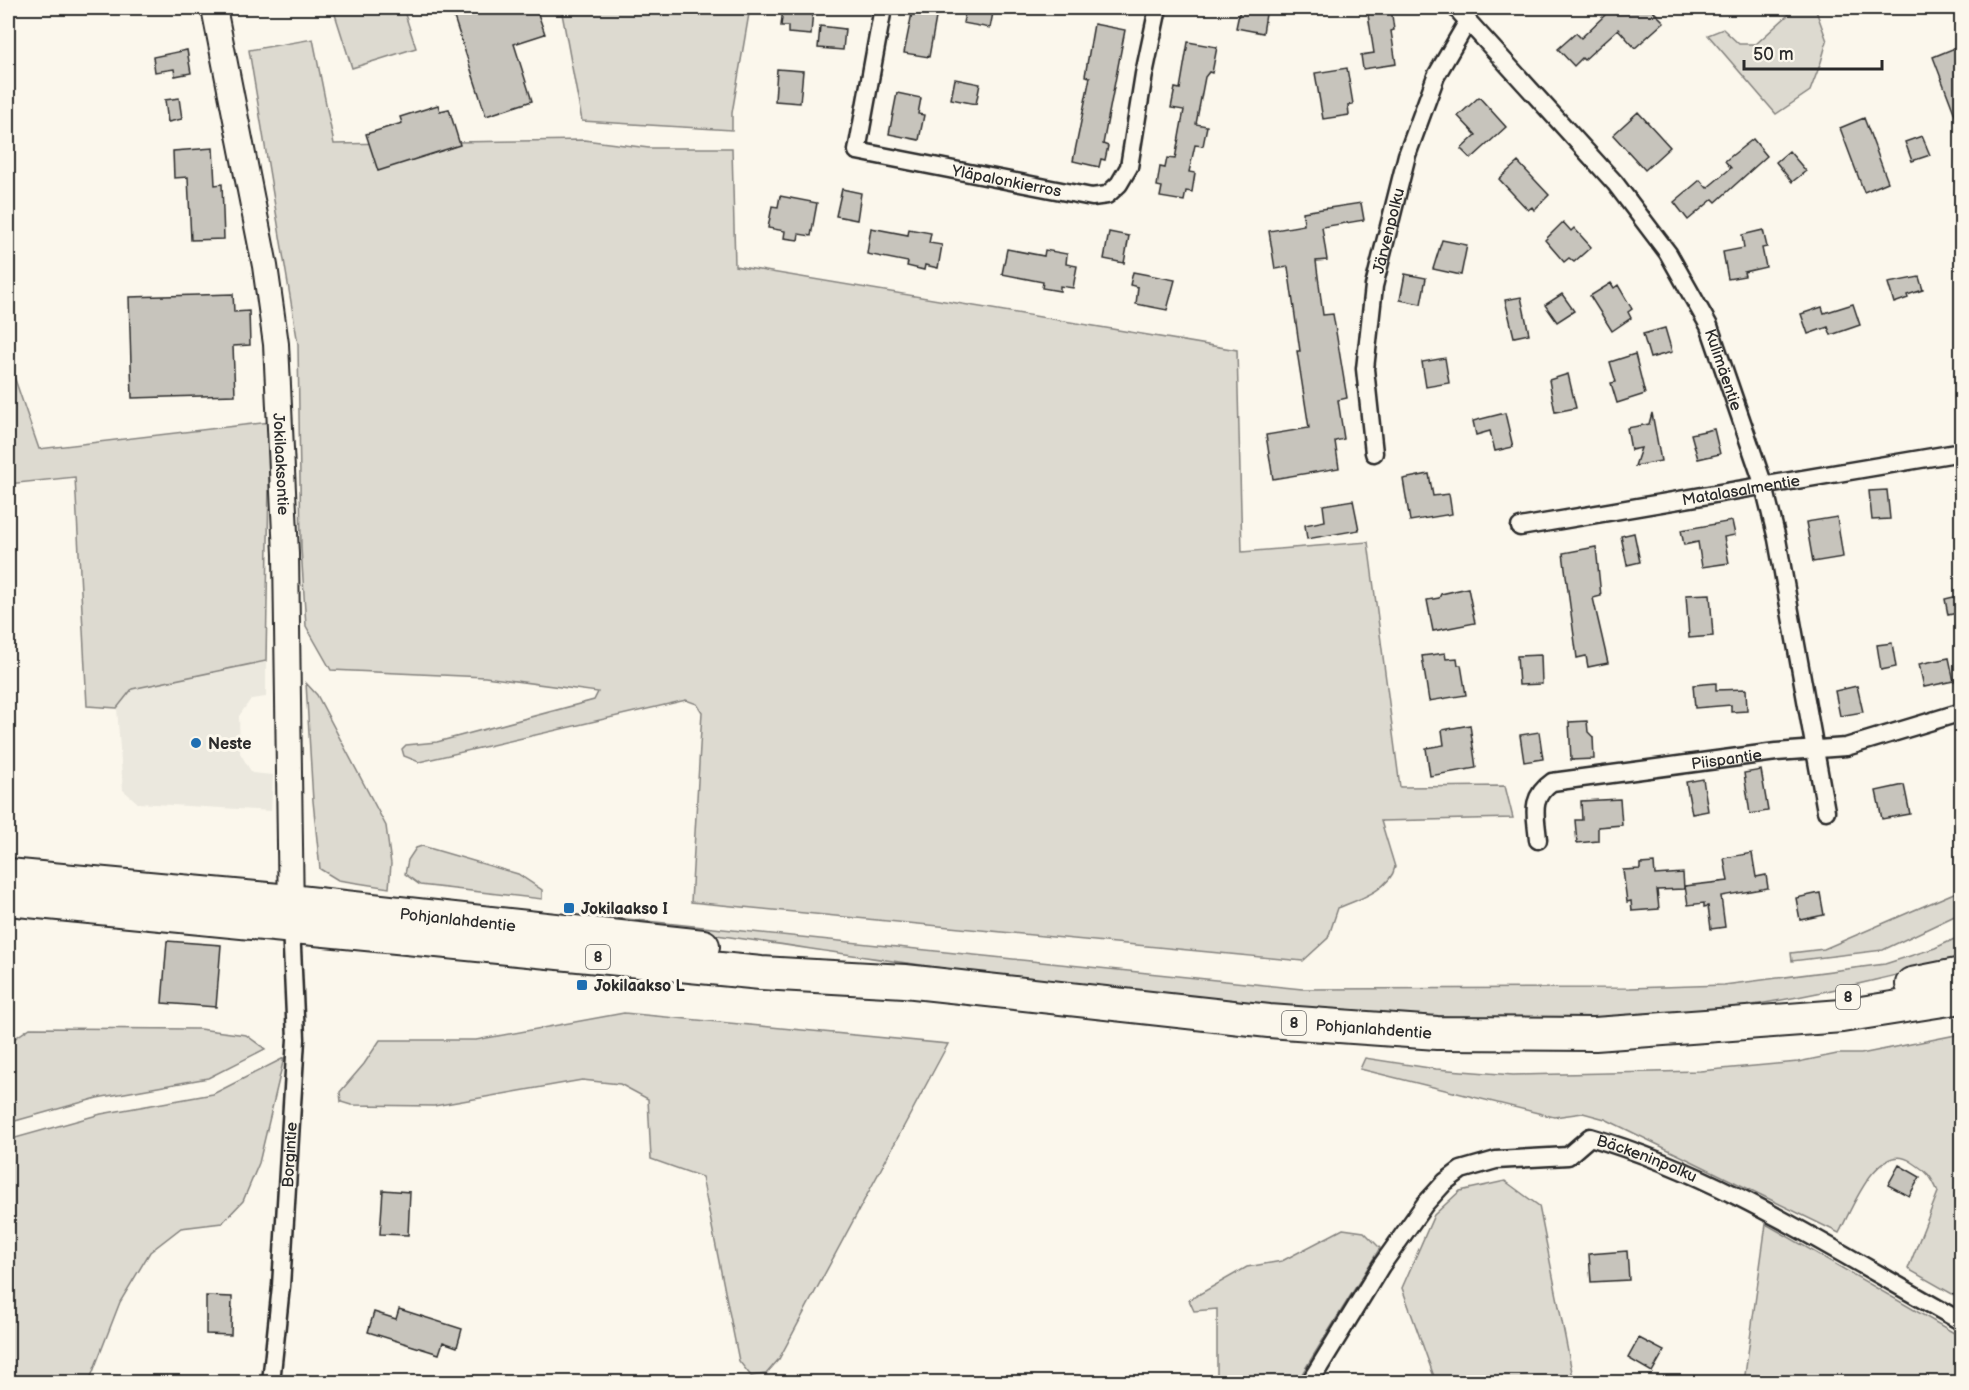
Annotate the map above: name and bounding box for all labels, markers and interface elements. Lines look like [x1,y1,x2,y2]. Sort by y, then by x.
scale bar [1744,33,1882,71]
text: 50 m [1753,44,1794,65]
street label: Yläpalonkierros [949,162,1063,202]
street label: Järvenpolku [1369,186,1409,276]
street label: Kulimäentie [1700,327,1746,414]
street label: Jokilaaksontie [268,413,292,516]
street label: Matalasalmentie [1681,472,1802,510]
place label: Neste [208,735,251,754]
marker: Neste [189,736,203,750]
street label: Piispantie [1690,746,1764,774]
place label: Jokilaakso I [581,900,668,919]
marker: Jokilaakso I [562,901,576,915]
street label: Pohjanlahdentie [399,905,517,937]
road number: 8 [586,945,610,969]
place label: Jokilaakso L [594,977,685,996]
marker: Jokilaakso L [575,978,589,992]
road number: 8 [1836,985,1860,1009]
road number: 8 [1282,1011,1306,1035]
street label: Pohjanlahdentie [1315,1016,1433,1044]
street label: Borgintie [279,1121,302,1188]
street label: Bäckeninpolku [1594,1132,1700,1187]

